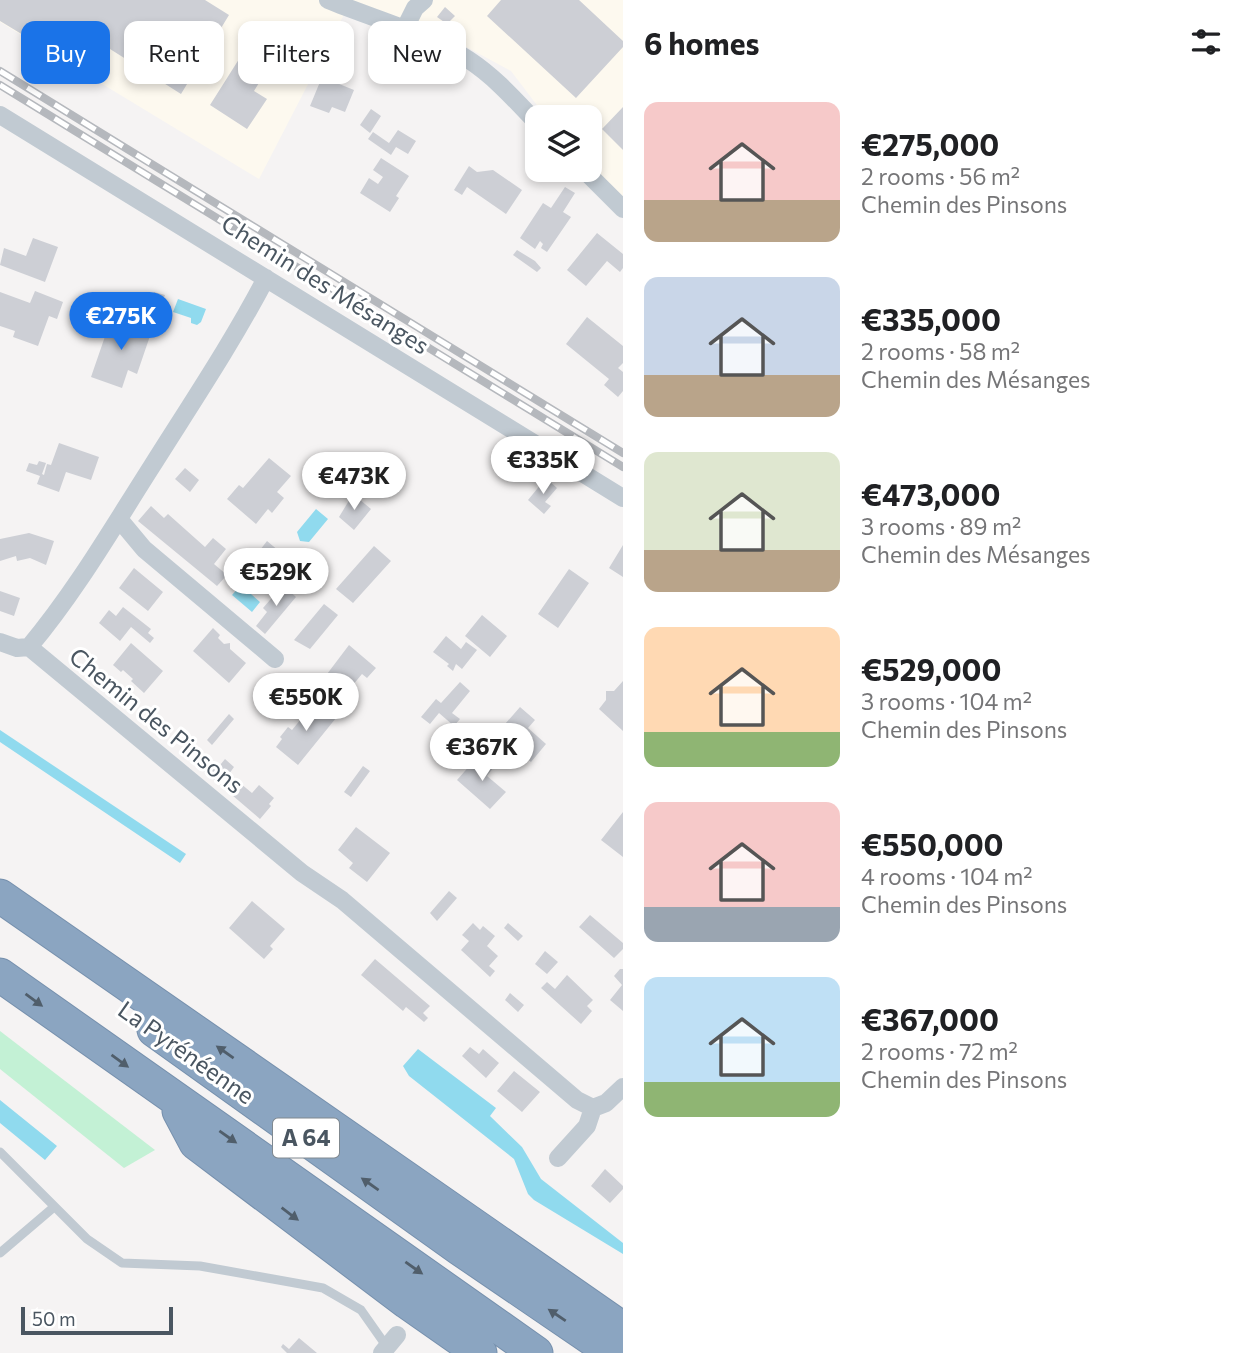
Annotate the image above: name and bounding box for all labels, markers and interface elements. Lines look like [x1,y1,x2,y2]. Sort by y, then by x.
chip: Buy [21,21,110,84]
chip: Rent [124,21,224,84]
chip: Filters [238,21,354,84]
chip: New [368,21,466,84]
icon: filters [1187,23,1225,61]
text: 6 homes [644,24,759,61]
map controls [525,105,602,182]
button: layers [525,105,602,182]
text: €275,000 [861,125,999,162]
icon: home [700,130,784,214]
text: 2 rooms · 56 m² [861,162,1020,190]
text: Chemin des Pinsons [861,190,1067,218]
street label: Chemin des Mésanges [217,208,435,359]
pin: €275K [72,292,170,352]
text: €335,000 [861,300,1001,337]
text: €275K [85,301,157,329]
icon: home [700,305,784,389]
text: 2 rooms · 58 m² [861,337,1020,365]
text: Chemin des Mésanges [861,365,1091,393]
pin: €335K [494,436,592,496]
text: €335K [507,445,579,473]
pin: €473K [305,452,403,512]
text: €473K [318,461,390,489]
text: €473,000 [861,475,1000,512]
icon: home [700,480,784,564]
text: 3 rooms · 89 m² [861,512,1021,540]
text: Chemin des Mésanges [861,540,1091,568]
pin: €529K [227,548,325,608]
text: €529K [240,557,312,585]
street label: Chemin des Pinsons [64,641,250,799]
text: €529,000 [861,650,1001,687]
icon: home [700,655,784,739]
pin: €550K [257,674,355,733]
text: €550K [269,682,343,710]
text: 3 rooms · 104 m² [861,687,1032,715]
text: Chemin des Pinsons [861,715,1067,743]
pin: €367K [433,724,531,783]
text: €367K [446,732,518,760]
text: €550,000 [861,825,1004,862]
icon: home [700,830,784,914]
text: 4 rooms · 104 m² [861,862,1033,890]
text: Chemin des Pinsons [861,890,1067,918]
one-way arrow [25,992,43,1006]
street label: La Pyrénéenne [113,994,260,1109]
text: €367,000 [861,1000,999,1037]
icon: home [700,1005,784,1089]
text: 2 rooms · 72 m² [861,1037,1018,1065]
one-way arrow [216,1045,234,1059]
one-way arrow [111,1054,129,1068]
text: Chemin des Pinsons [861,1065,1067,1093]
road number: A 64 [273,1119,339,1158]
one-way arrow [219,1130,237,1144]
one-way arrow [361,1178,379,1192]
one-way arrow [280,1206,298,1221]
one-way arrow [405,1261,423,1275]
scale bar [21,1304,173,1336]
text: 50 m [32,1307,76,1330]
one-way arrow [547,1308,567,1321]

